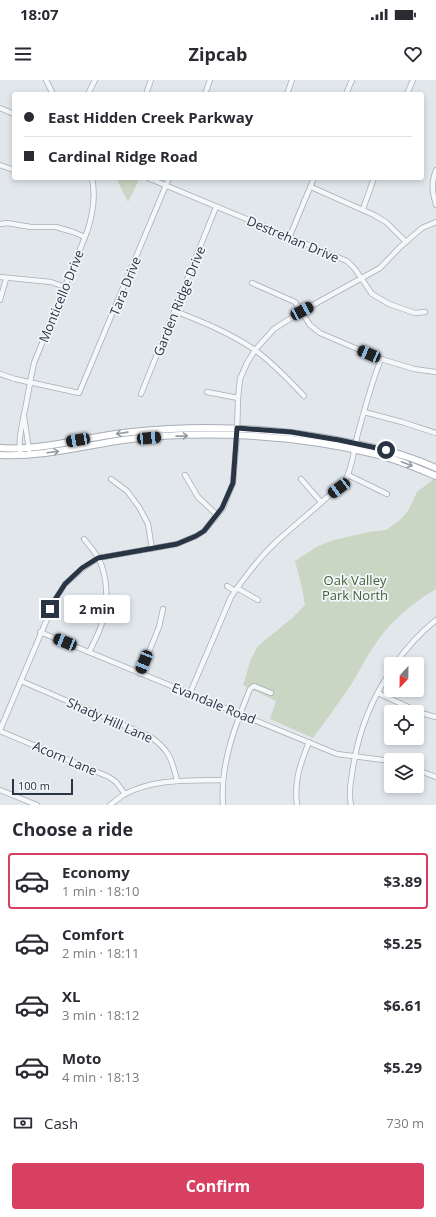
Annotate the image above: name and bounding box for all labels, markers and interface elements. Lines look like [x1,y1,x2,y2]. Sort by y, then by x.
text: 18:07 [20,4,59,24]
text: Zipcab [189,42,247,66]
icon: menu [12,43,34,65]
icon: heart [402,43,424,65]
text: East Hidden Creek Parkway [48,107,253,127]
text: Cardinal Ridge Road [48,146,198,166]
street label: Destrehan Drive [244,211,342,267]
street label: Garden Ridge Drive [149,243,209,359]
street label: Monticello Drive [34,247,88,345]
street label: Tara Drive [105,254,145,318]
car [289,300,315,322]
car [356,344,382,364]
one-way arrow [116,429,129,437]
car [137,431,161,445]
car [65,432,91,448]
one-way arrow [175,432,188,439]
route start [377,441,395,459]
one-way arrow [46,448,59,456]
one-way arrow [400,461,412,468]
car [326,476,352,500]
park label: Oak Valley Park North [322,571,388,604]
callout: 2 min [64,595,130,623]
route end [41,600,59,618]
text: 2 min [79,600,115,618]
car [52,632,78,652]
car [134,649,154,675]
north arrow [384,657,424,697]
map controls [384,657,424,793]
street label: Evandale Road [169,678,259,728]
street label: Shady Hill Lane [64,693,156,747]
button: locate [384,705,424,745]
street label: Acorn Lane [30,736,100,780]
button: layers [384,753,424,793]
scale bar [12,777,73,796]
text: 100 m [18,778,50,793]
text: Choose a ride [12,817,133,841]
text: Economy [62,862,130,882]
icon: car [14,863,50,899]
text: $3.89 [383,871,422,891]
text: 1 min · 18:10 [62,882,139,900]
text: Comfort [62,924,124,944]
icon: car [14,925,50,961]
text: $5.25 [383,933,422,953]
text: 2 min · 18:11 [62,944,139,962]
text: XL [62,986,80,1006]
icon: car [14,987,50,1023]
text: $6.61 [383,995,422,1015]
text: 3 min · 18:12 [62,1006,139,1024]
text: Moto [62,1048,101,1068]
icon: car [14,1049,50,1085]
text: $5.29 [383,1057,422,1077]
text: 4 min · 18:13 [62,1068,139,1086]
icon: cash [12,1112,34,1134]
text: Cash [44,1113,78,1133]
text: 730 m [386,1114,424,1132]
button: Confirm [12,1163,424,1209]

